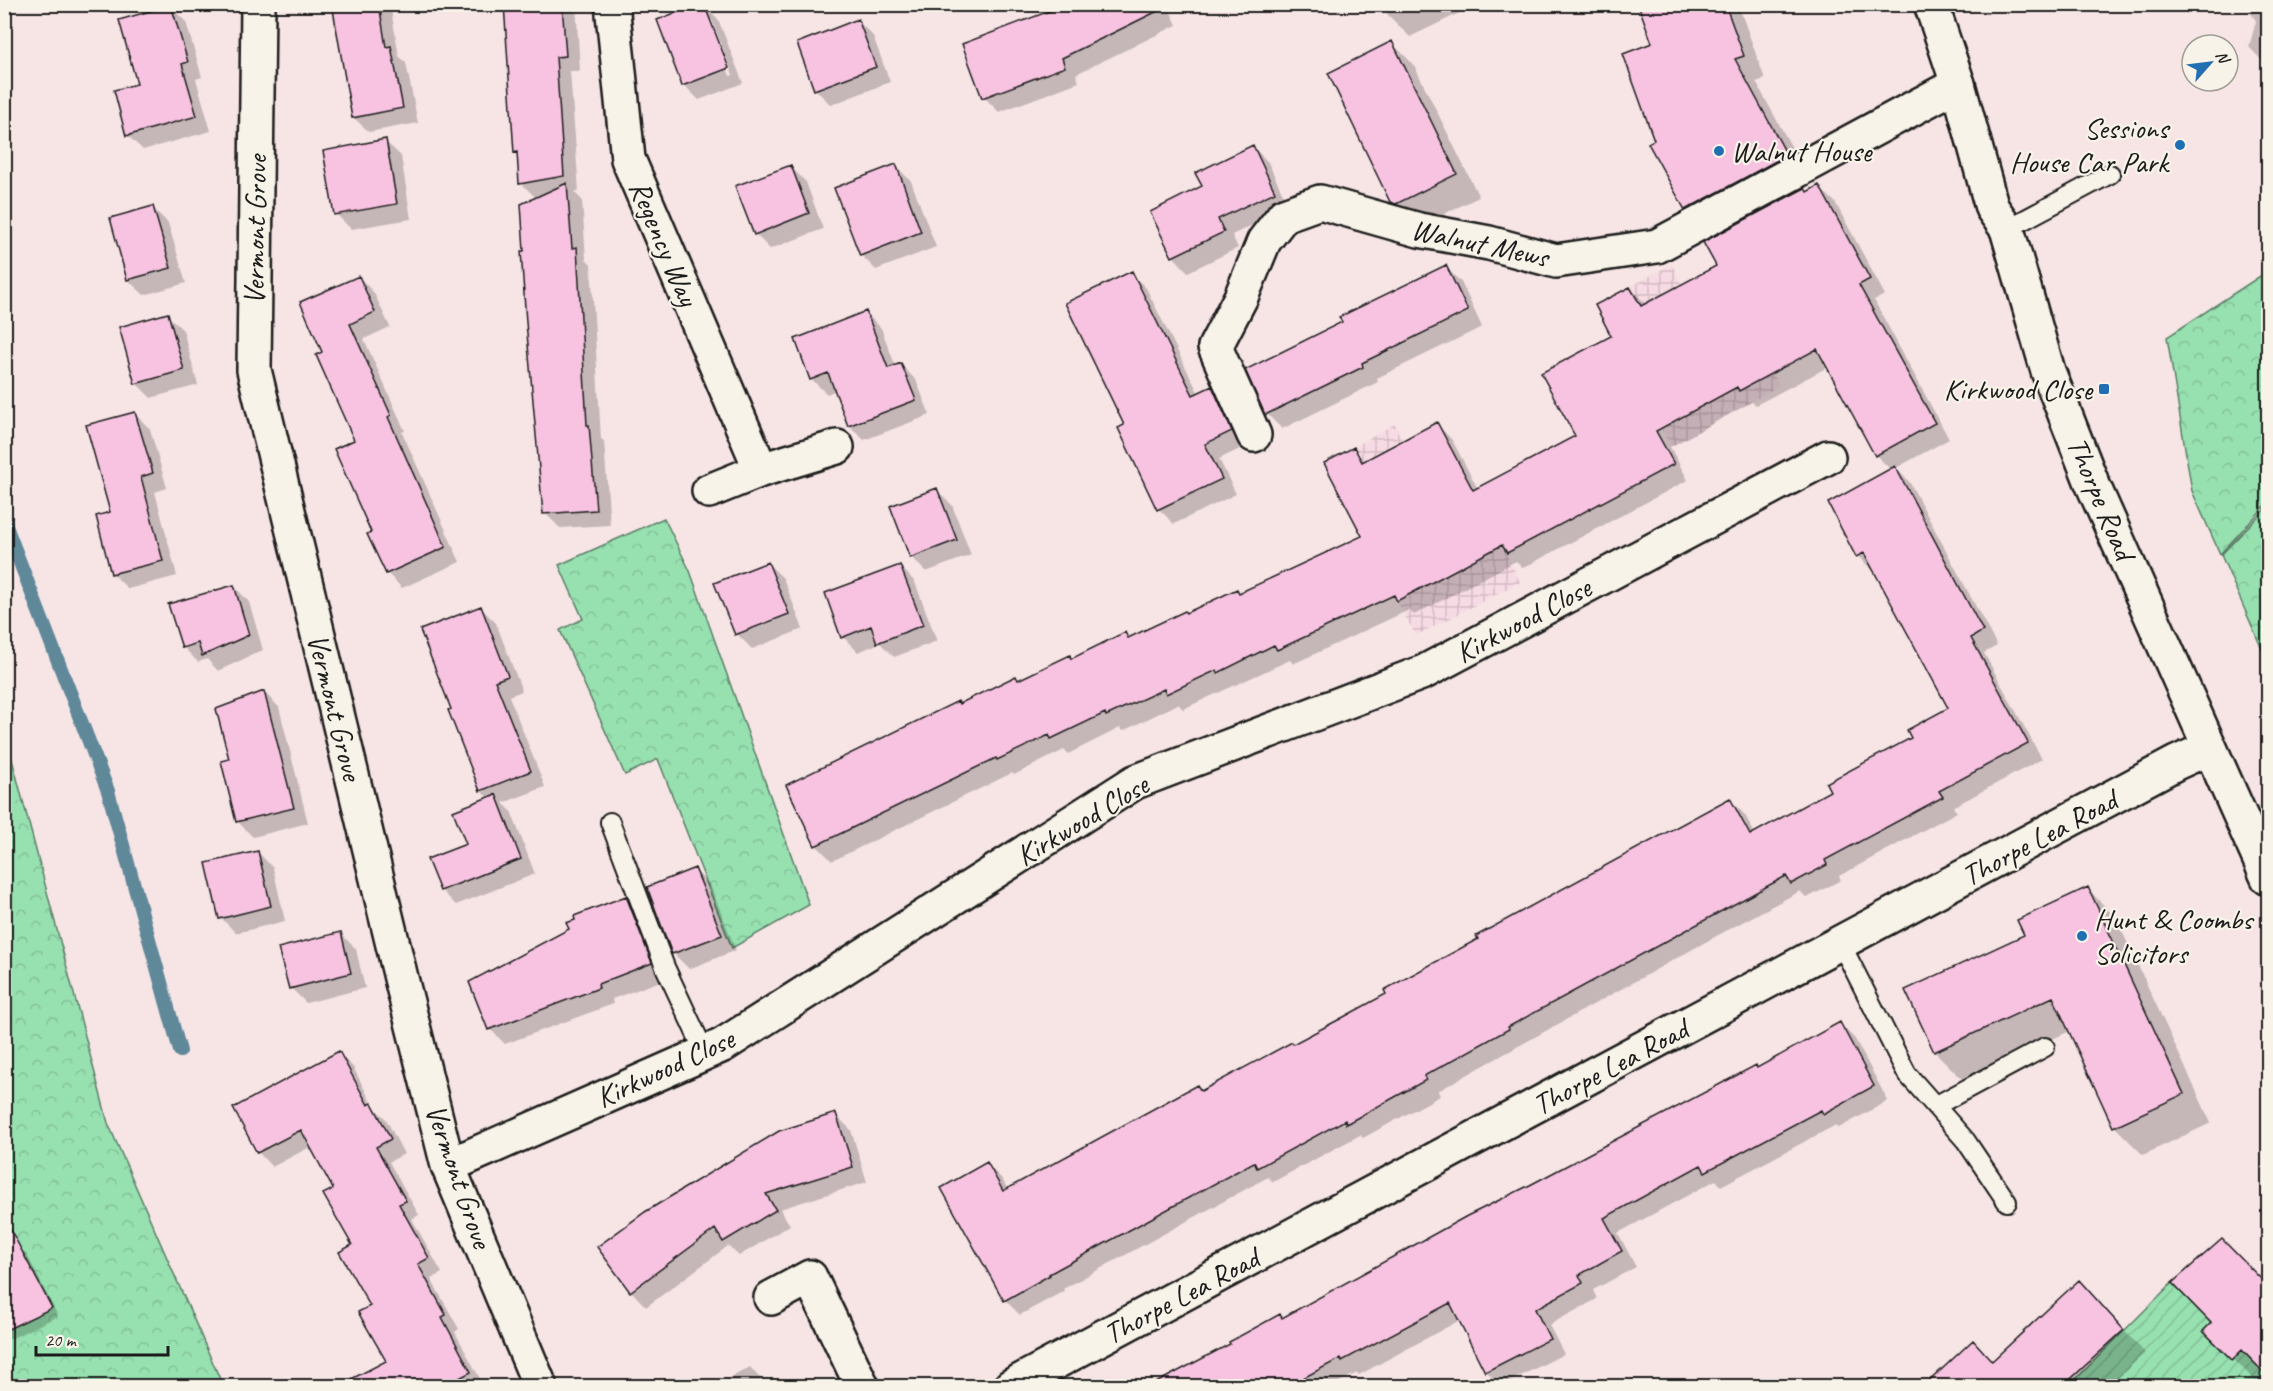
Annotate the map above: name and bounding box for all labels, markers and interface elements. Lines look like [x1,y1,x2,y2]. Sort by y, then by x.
north arrow [2180,33,2240,93]
text: N [2211,47,2235,68]
place label: Sessions House Car Park [2010,109,2171,181]
place label: Walnut House [1731,132,1873,170]
marker: Sessions House Car Park [2173,138,2187,152]
marker: Walnut House [1712,144,1726,158]
street label: Vermont Grove [235,153,275,305]
street label: Regency Way [621,175,708,313]
street label: Walnut Mews [1408,210,1554,277]
place label: Kirkwood Close [1944,370,2094,408]
marker: Kirkwood Close [2097,382,2111,396]
street label: Thorpe Road [2058,431,2145,569]
street label: Kirkwood Close [1449,567,1599,672]
street label: Vermont Grove [298,630,372,786]
street label: Kirkwood Close [1009,764,1157,874]
street label: Thorpe Lea Road [1955,779,2127,895]
place label: Hunt & Coombs Solicitors [2094,900,2255,972]
marker: Hunt & Coombs Solicitors [2075,929,2089,943]
street label: Thorpe Lea Road [1526,1008,1698,1124]
street label: Kirkwood Close [590,1019,742,1117]
street label: Vermont Grove [417,1099,502,1255]
street label: Thorpe Lea Road [1097,1237,1269,1353]
scale bar [36,1319,168,1357]
text: 20 m [45,1329,78,1351]

